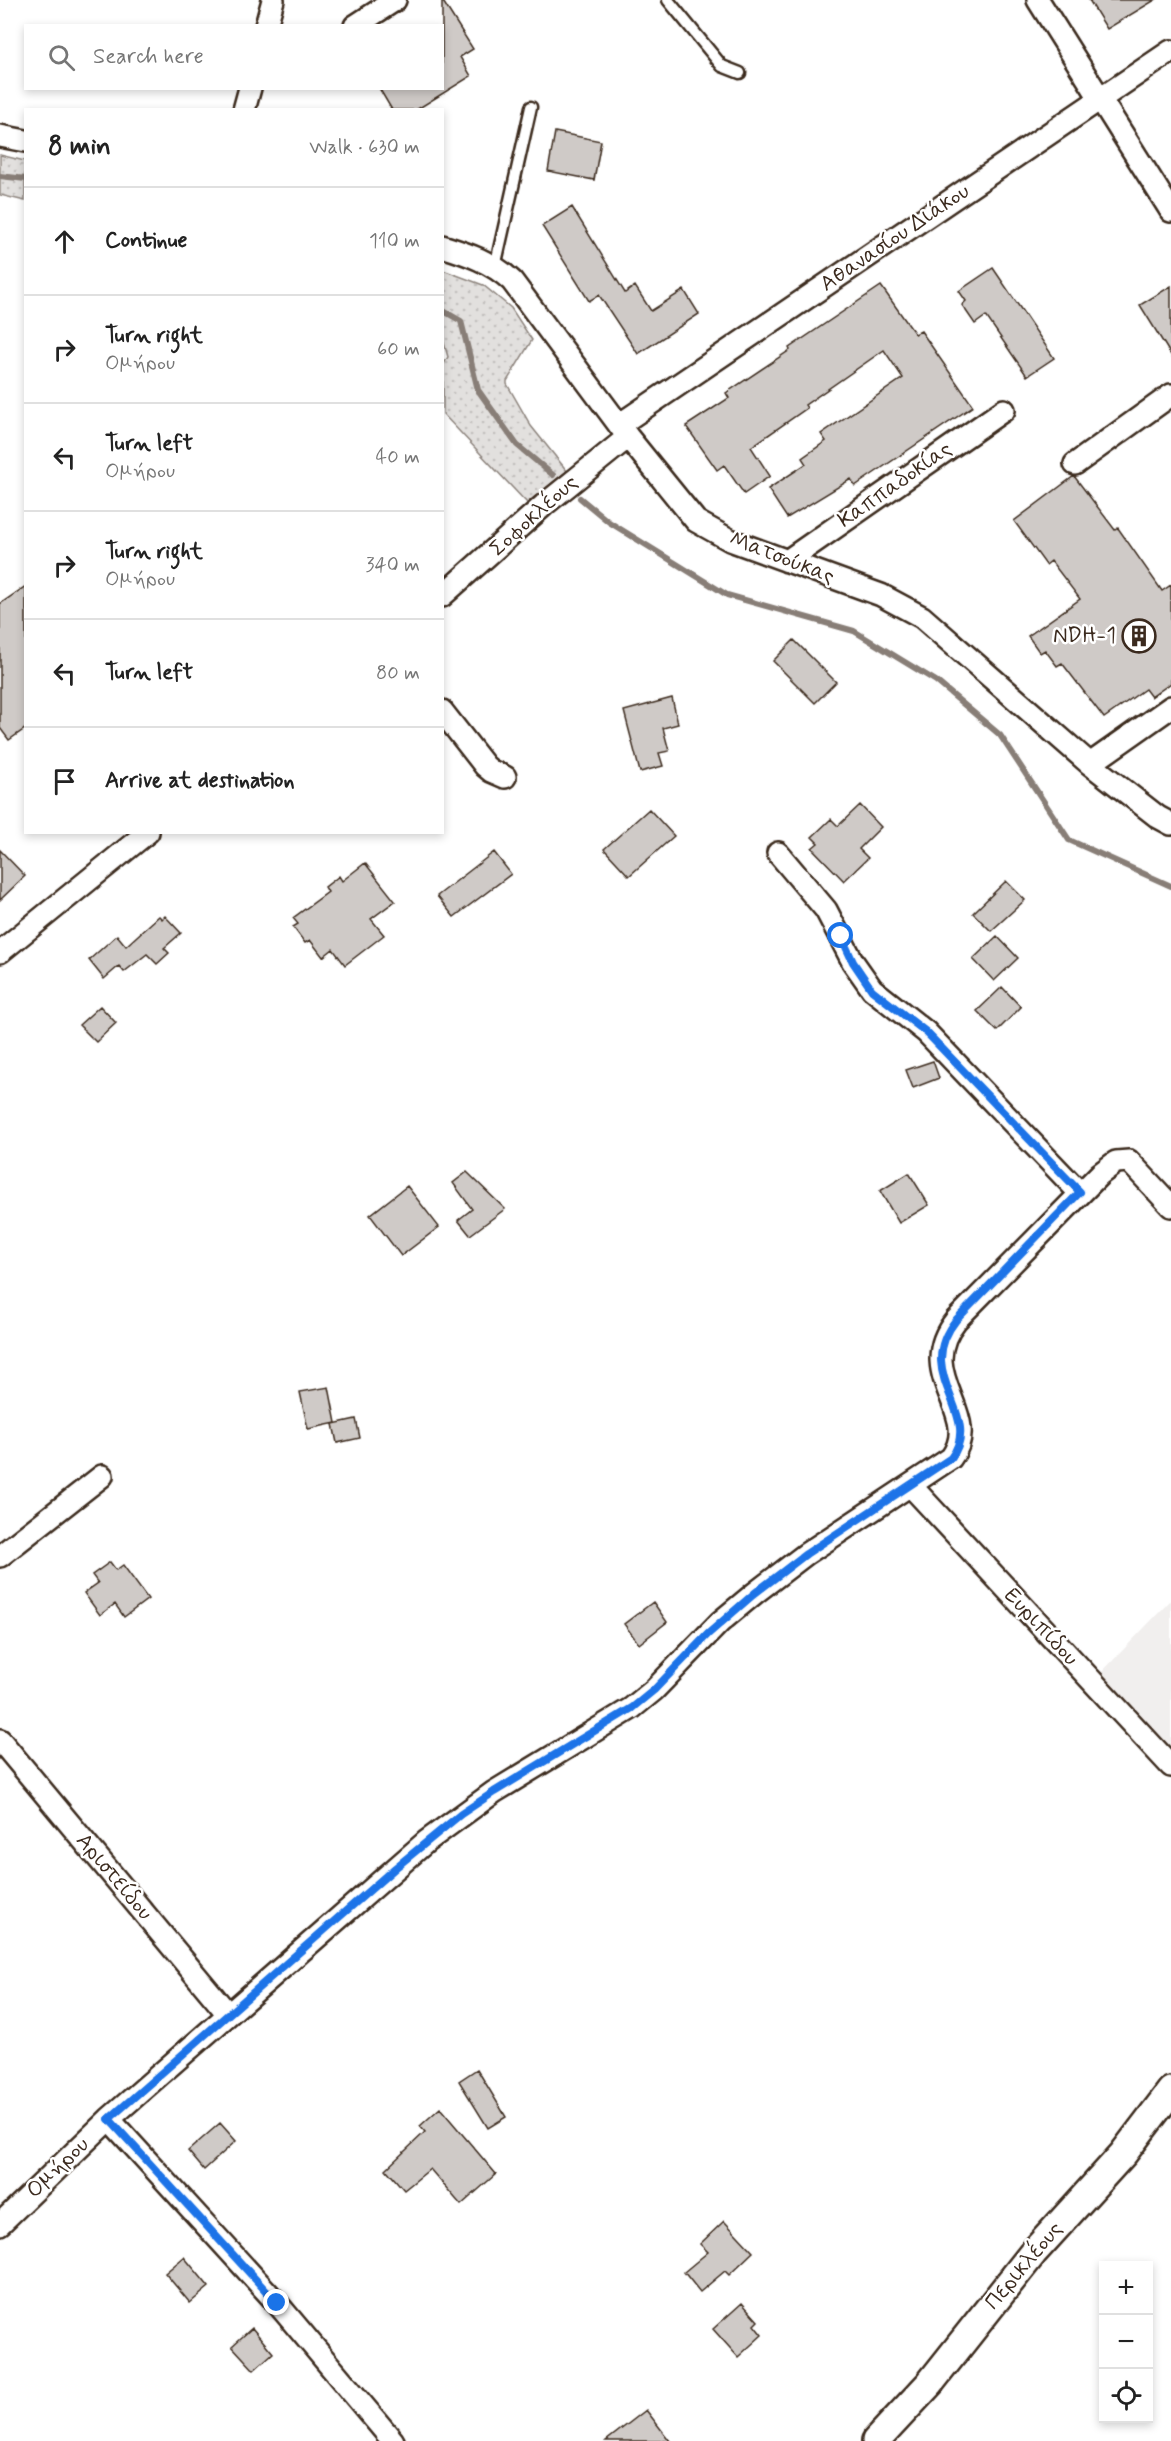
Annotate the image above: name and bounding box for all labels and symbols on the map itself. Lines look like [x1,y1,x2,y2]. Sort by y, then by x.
street label: Αθανασίου Διάκου [815,178,975,298]
street label: Καππαδοκίας [833,435,957,535]
street label: Σοφοκλέους [483,468,584,563]
street label: Ματσούκας [725,525,839,591]
building icon: NDH-1 [1121,618,1157,654]
place label: NDH-1 [1053,622,1116,650]
route start [827,922,853,948]
street label: Ευριπίδου [998,1582,1084,1672]
street label: Αριστείδου [69,1828,159,1926]
street label: Ομήρου [21,2131,95,2205]
street label: Περικλέους [978,2215,1069,2316]
route end [263,2289,289,2315]

